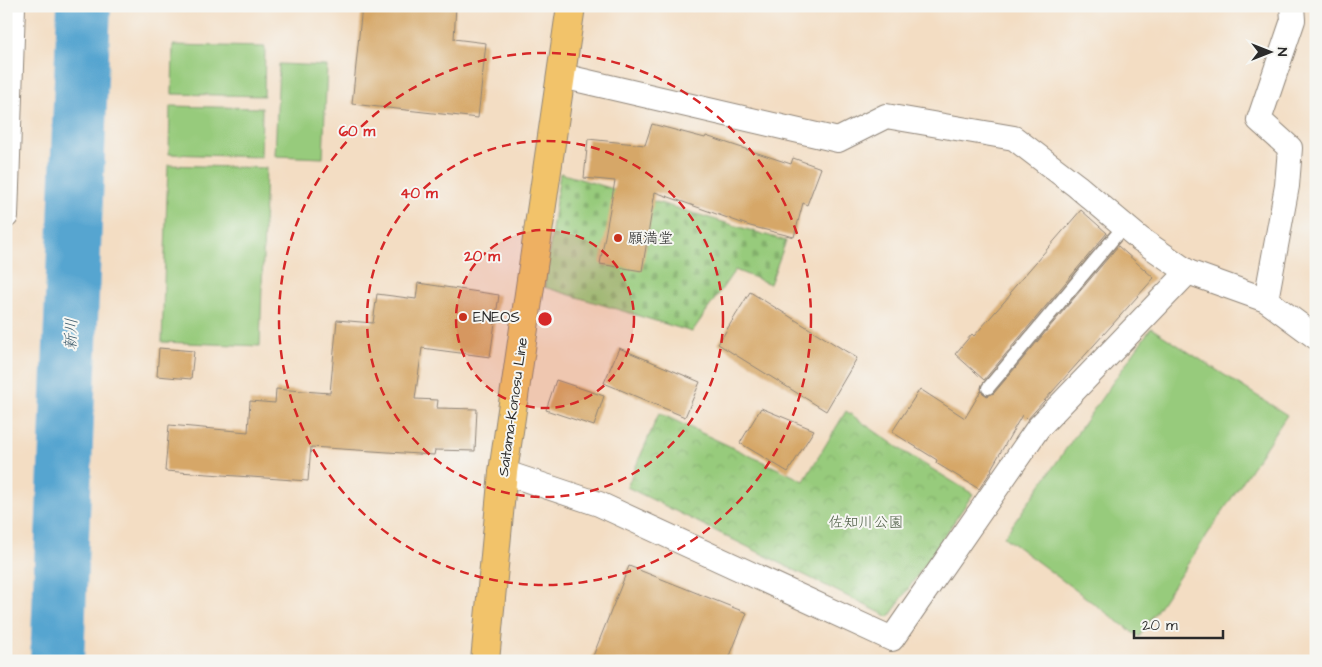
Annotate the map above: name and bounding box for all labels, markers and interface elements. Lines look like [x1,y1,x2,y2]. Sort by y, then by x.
north arrow [1244,28,1294,78]
text: N [1272,48,1292,57]
text: 60 m [339,121,376,142]
text: 40 m [400,183,438,204]
place label: 願満堂 [628,228,673,249]
marker: 願満堂 [612,232,624,244]
text: 20 m [463,246,500,267]
place label: ENEOS [473,307,520,328]
centre of rings [536,310,554,328]
marker: ENEOS [457,311,469,323]
water label: 新川 [59,318,83,350]
street label: Saitama-Konosu Line [493,336,533,478]
park label: 佐知川公園 [828,512,904,533]
scale bar [1134,607,1223,639]
text: 20 m [1142,615,1178,636]

